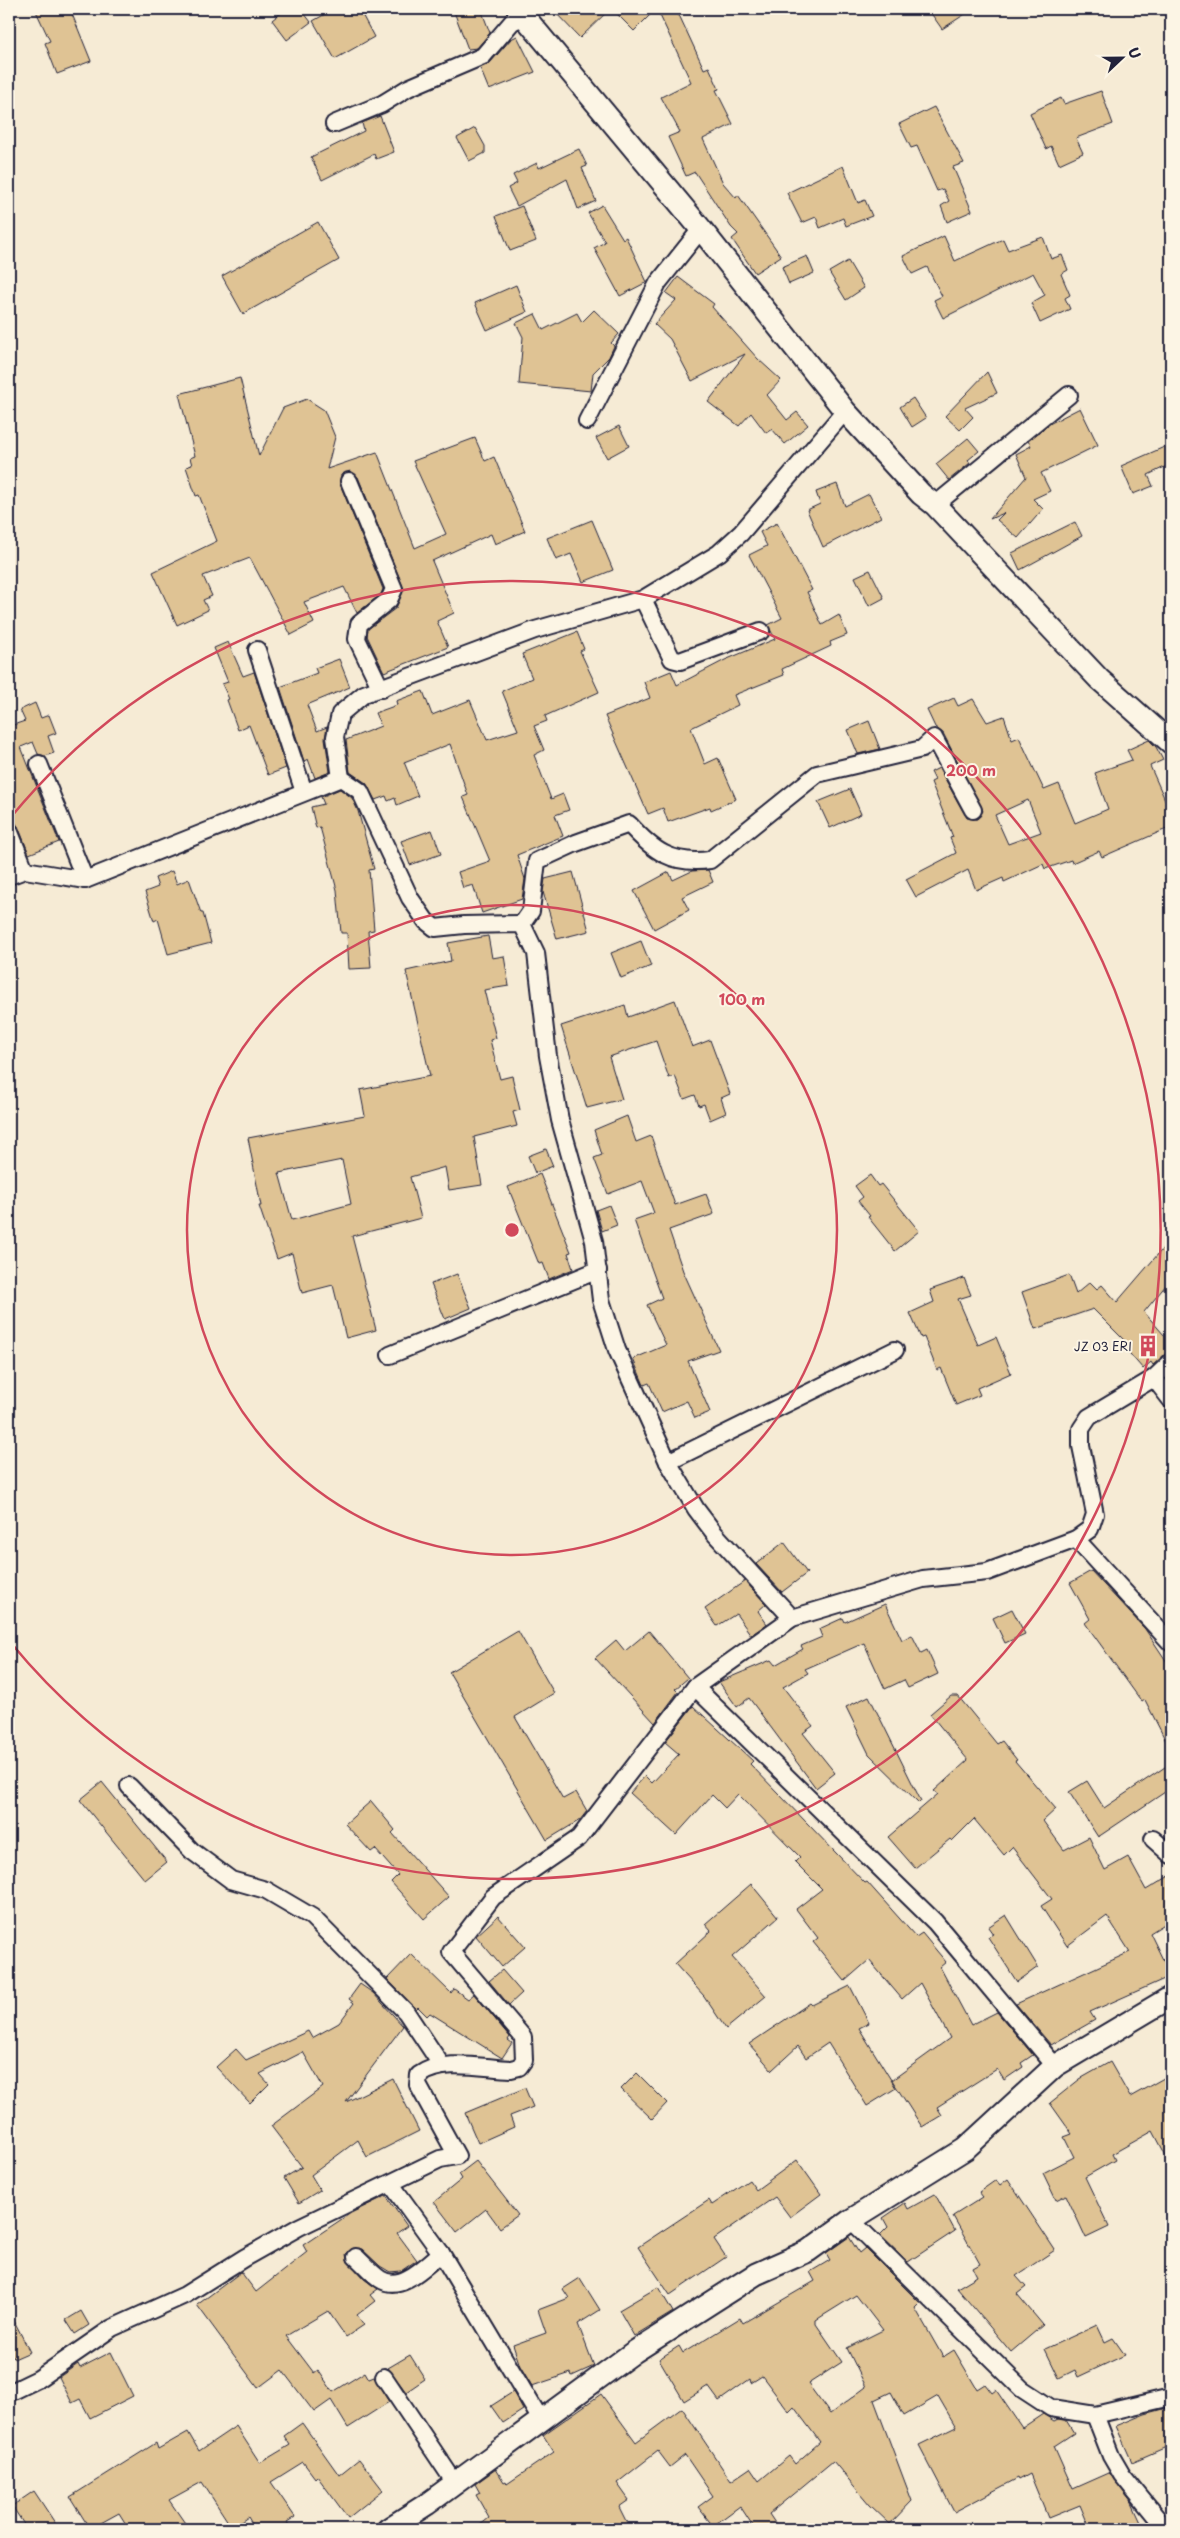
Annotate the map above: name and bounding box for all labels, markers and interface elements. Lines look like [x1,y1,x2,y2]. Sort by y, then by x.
north arrow [1098,32,1148,82]
text: U [1123,44,1146,62]
text: 200 m [946,758,996,781]
text: 100 m [719,987,765,1010]
centre of rings [503,1221,521,1239]
building icon: JZ 03 ERI [1135,1333,1161,1359]
place label: JZ 03 ERI [1074,1337,1132,1355]

